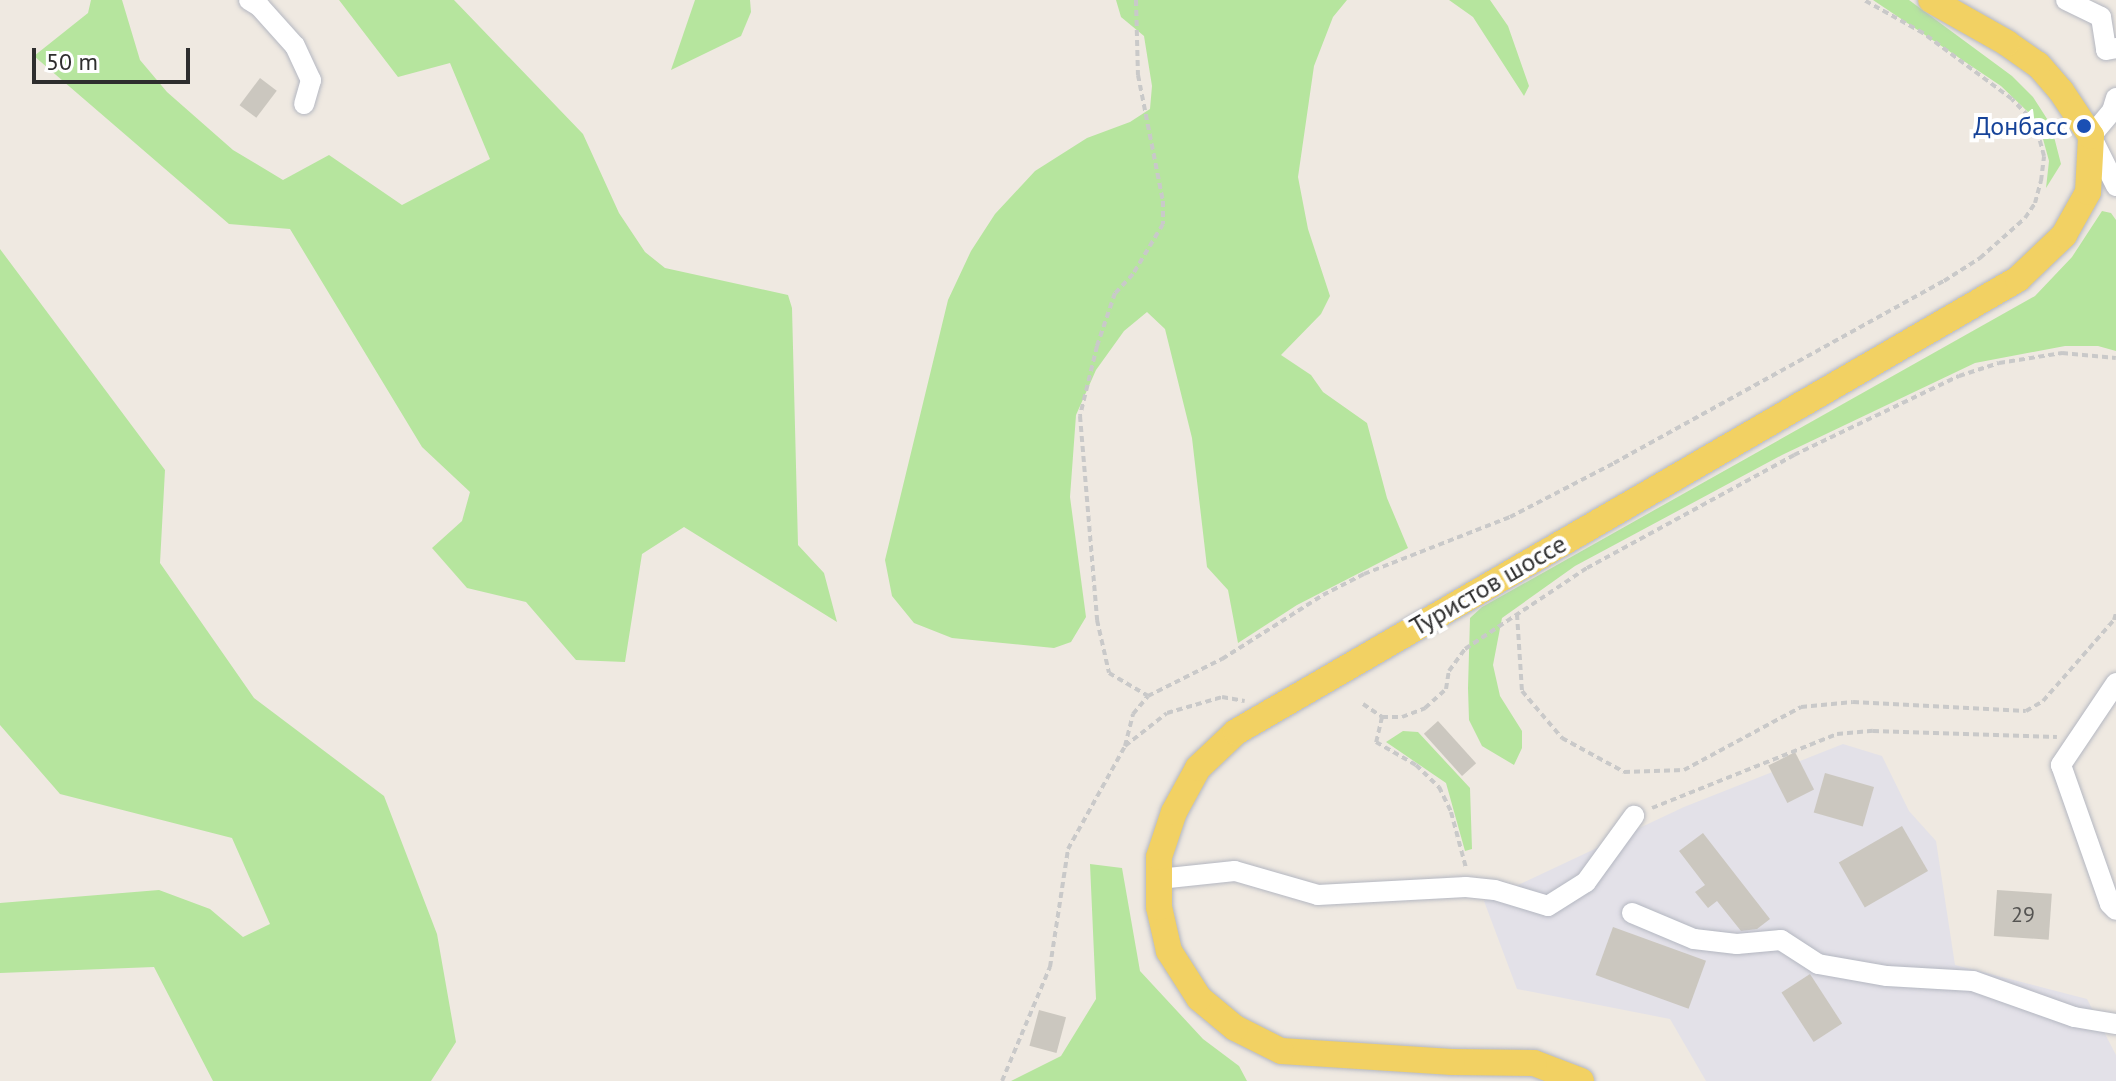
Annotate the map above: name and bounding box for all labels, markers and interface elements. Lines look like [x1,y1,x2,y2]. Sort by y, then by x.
scale bar [36,32,194,82]
text: 50 m [46,46,98,77]
place label: Донбасс [1974,110,2068,142]
marker: Донбасс [2075,117,2093,135]
street label: Туристов шоссе [1404,528,1572,642]
house number: 29 [2011,902,2035,928]

